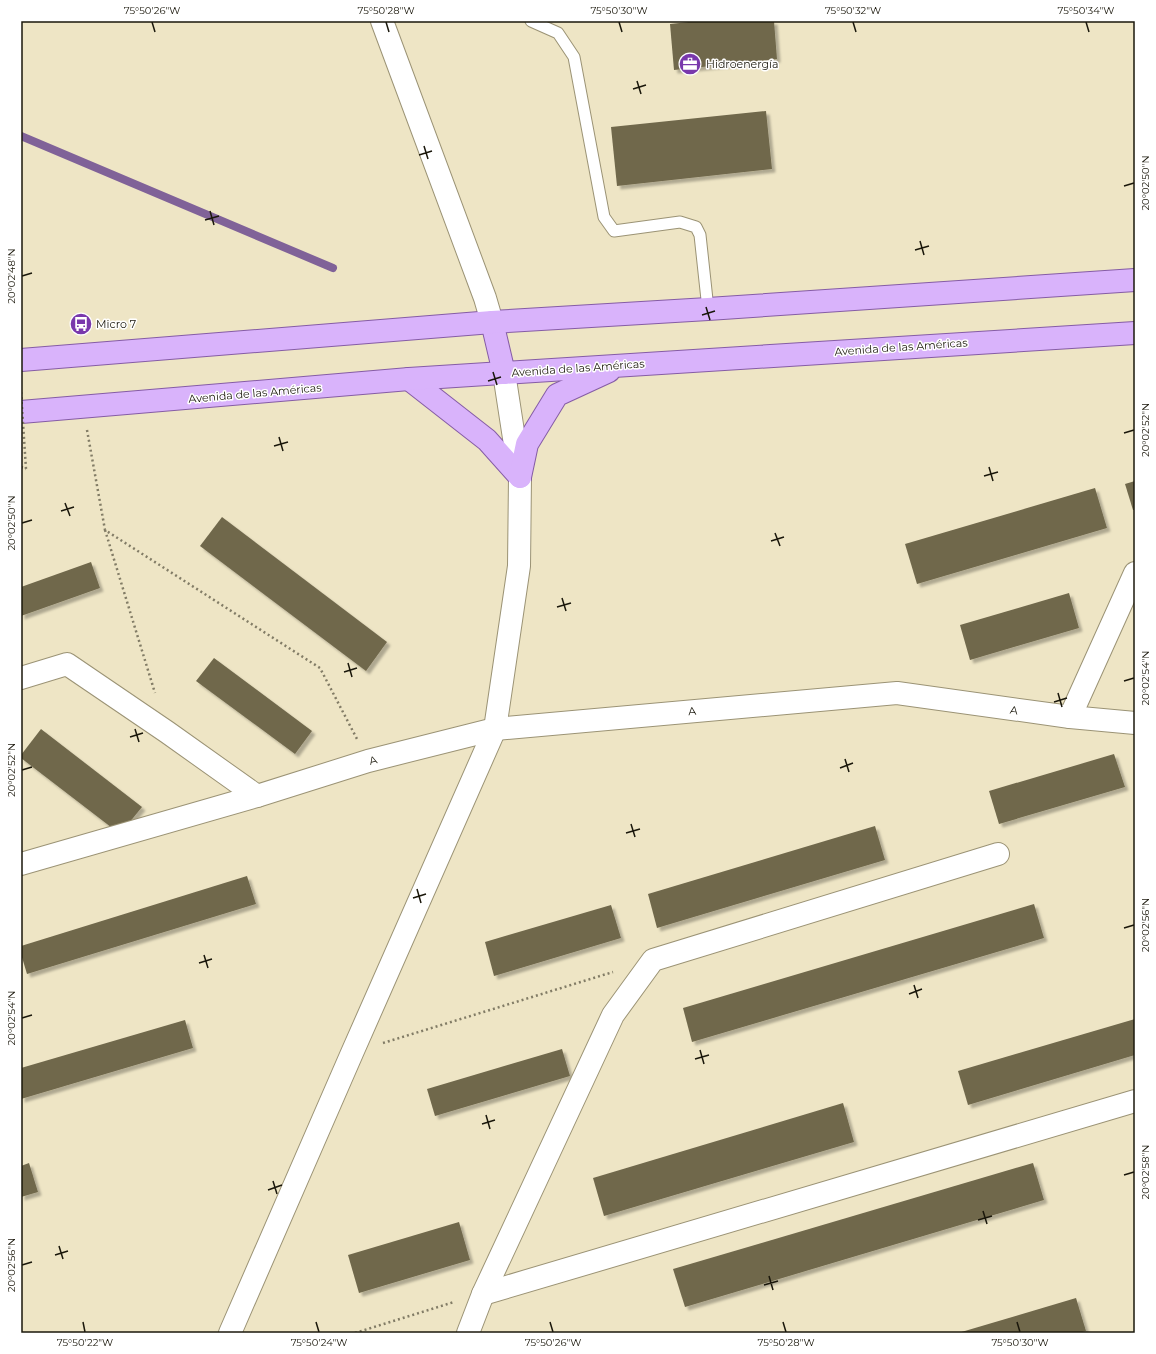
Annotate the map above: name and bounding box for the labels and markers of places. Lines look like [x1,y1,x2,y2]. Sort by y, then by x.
office icon: Hidroenergía [677,51,703,77]
place label: Hidroenergía [706,57,779,71]
bus stop icon: Micro 7 [68,311,94,337]
place label: Micro 7 [96,317,136,331]

